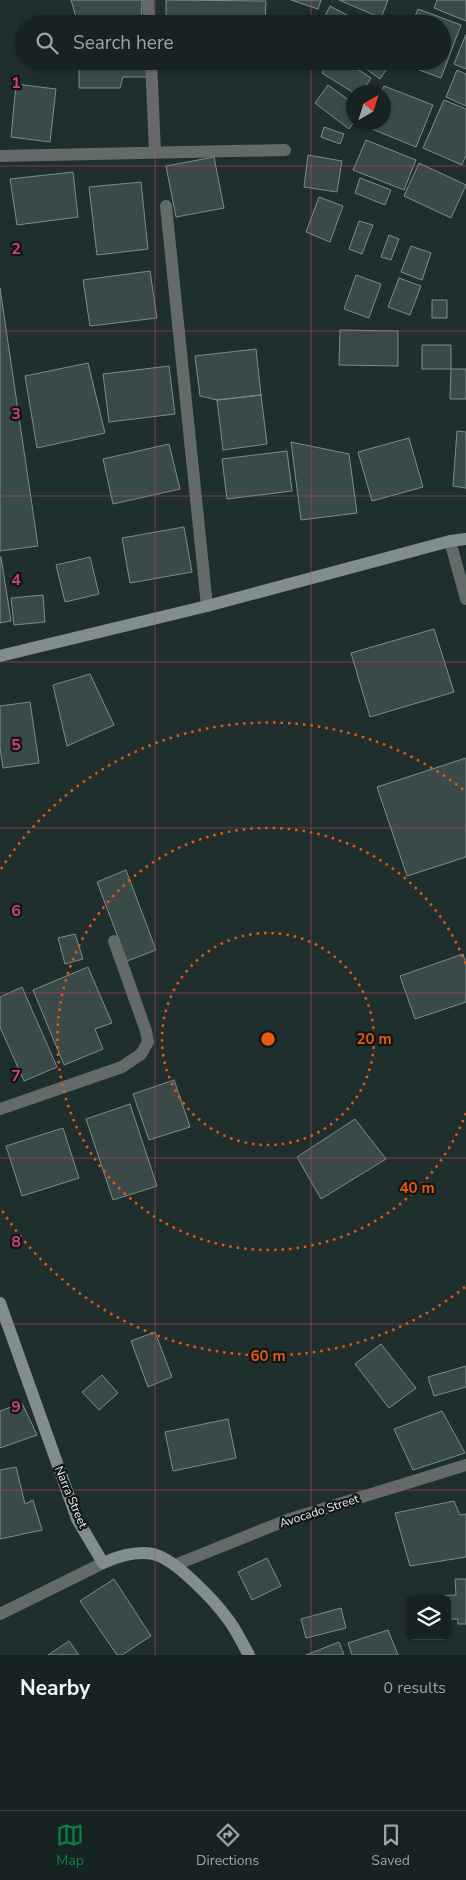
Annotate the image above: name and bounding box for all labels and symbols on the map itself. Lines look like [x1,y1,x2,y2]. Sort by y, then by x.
text: 1 [11,72,21,94]
north arrow [346,85,391,130]
text: 2 [11,238,21,260]
text: 3 [11,403,21,425]
text: 4 [11,569,21,591]
text: 5 [11,734,21,756]
text: 6 [11,900,21,922]
text: 20 m [356,1029,392,1049]
centre of rings [259,1030,277,1048]
text: 7 [11,1065,21,1087]
text: 40 m [399,1178,435,1198]
text: 8 [11,1231,21,1253]
text: 60 m [250,1346,286,1366]
text: 9 [11,1396,21,1418]
street label: Narra Street [51,1464,92,1531]
street label: Avocado Street [277,1490,361,1531]

